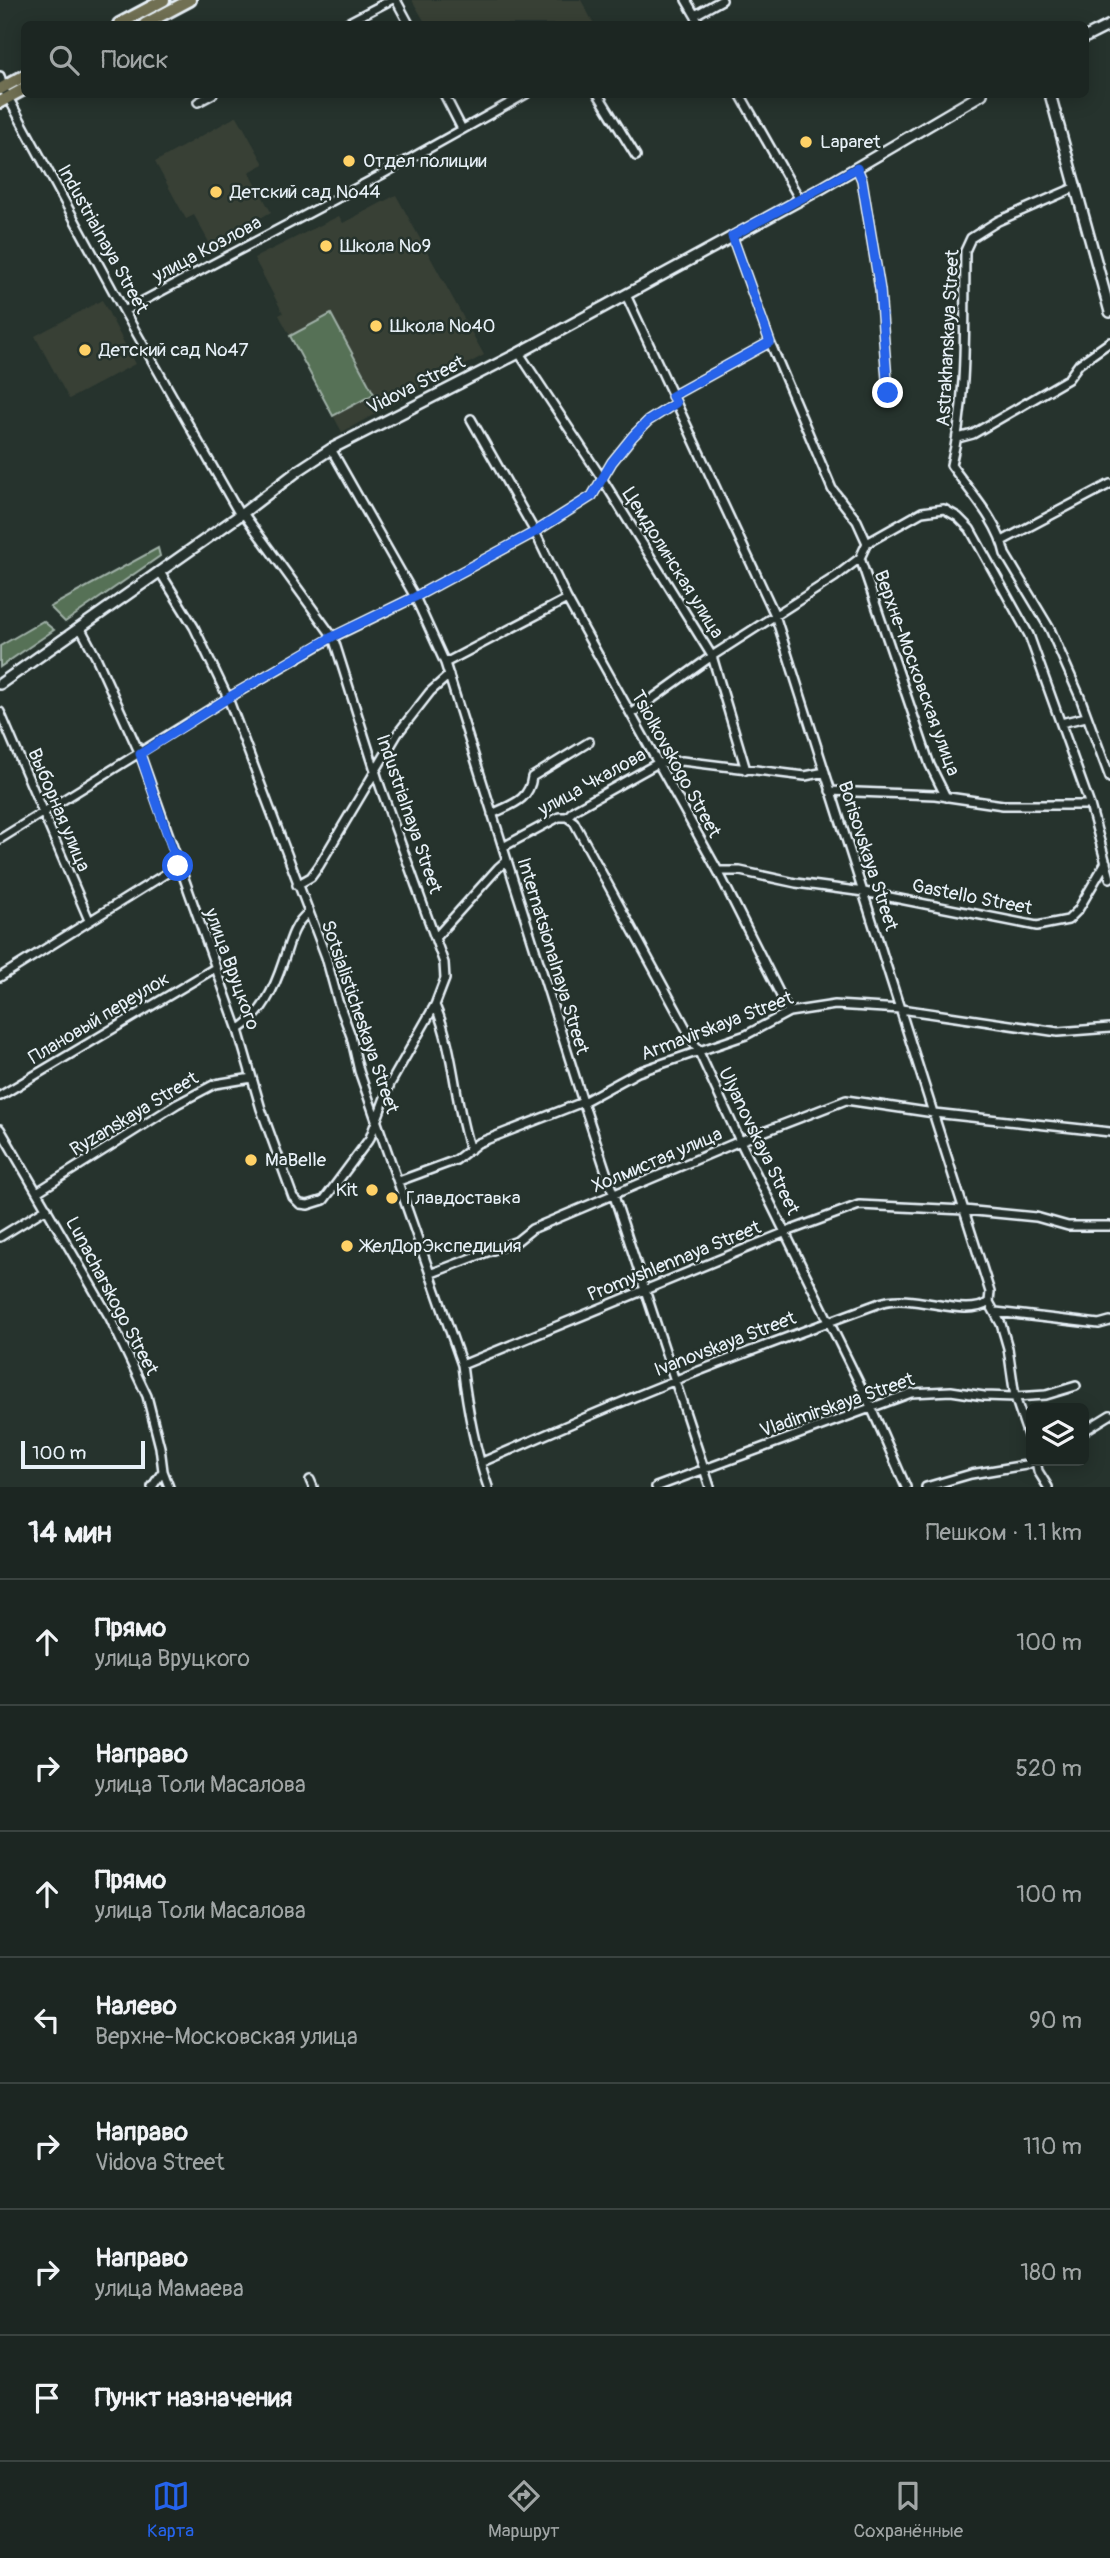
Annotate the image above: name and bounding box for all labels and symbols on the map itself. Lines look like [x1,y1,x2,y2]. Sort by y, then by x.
place label: Laparet [820,130,881,154]
marker: Laparet [798,134,814,150]
place label: Отдел полиции [363,149,487,173]
marker: Отдел полиции [341,153,357,169]
street label: Industrialnaya Street [52,160,154,318]
place label: Детский сад №44 [229,180,381,204]
marker: Детский сад №44 [208,184,224,200]
street label: улица Козлова [147,210,266,288]
place label: Школа №9 [340,234,431,258]
marker: Школа №9 [318,238,334,254]
street label: Astrakhanskaya Street [931,248,965,427]
place label: Школа №40 [390,314,496,338]
marker: Школа №40 [368,318,384,334]
place label: Детский сад №47 [98,338,249,362]
marker: Детский сад №47 [77,342,93,358]
street label: Vidova Street [363,350,469,420]
route end [872,377,903,408]
street label: Цемдолинская улица [617,483,729,643]
street label: Верхне-Московская улица [869,567,965,779]
street label: Tsiolkovskogo Street [626,686,727,842]
street label: Industrialnaya Street [370,731,448,897]
street label: улица Чкалова [533,742,650,822]
street label: Выборная улица [22,745,96,875]
street label: Borisovskaya Street [832,778,904,934]
route start [162,850,193,881]
street label: Internatsionalnaya Street [512,855,594,1058]
street label: Gastello Street [910,874,1034,920]
street label: улица Вруцкого [199,904,265,1033]
street label: Sotsialisticheskaya Street [316,917,404,1117]
street label: Плановый переулок [24,966,174,1070]
street label: Armavirskaya Street [637,986,797,1066]
street label: Ulyanovskaya Street [713,1063,805,1219]
street label: Ryzanskaya Street [65,1066,203,1162]
street label: Холмистая улица [588,1122,726,1198]
place label: MaBelle [265,1148,327,1172]
marker: MaBelle [243,1152,259,1168]
place label: Kit [336,1178,358,1202]
marker: Kit [364,1182,380,1198]
place label: Главдоставка [406,1186,521,1210]
marker: Главдоставка [384,1190,400,1206]
street label: Lunacharskogo Street [60,1213,164,1380]
street label: Promyshlennaya Street [584,1215,765,1307]
place label: ЖелДорЭкспедиция [358,1234,521,1258]
marker: ЖелДорЭкспедиция [339,1238,355,1254]
street label: Ivanovskaya Street [651,1306,800,1382]
street label: Vladimirskaya Street [757,1367,918,1443]
scale bar [21,1438,145,1470]

